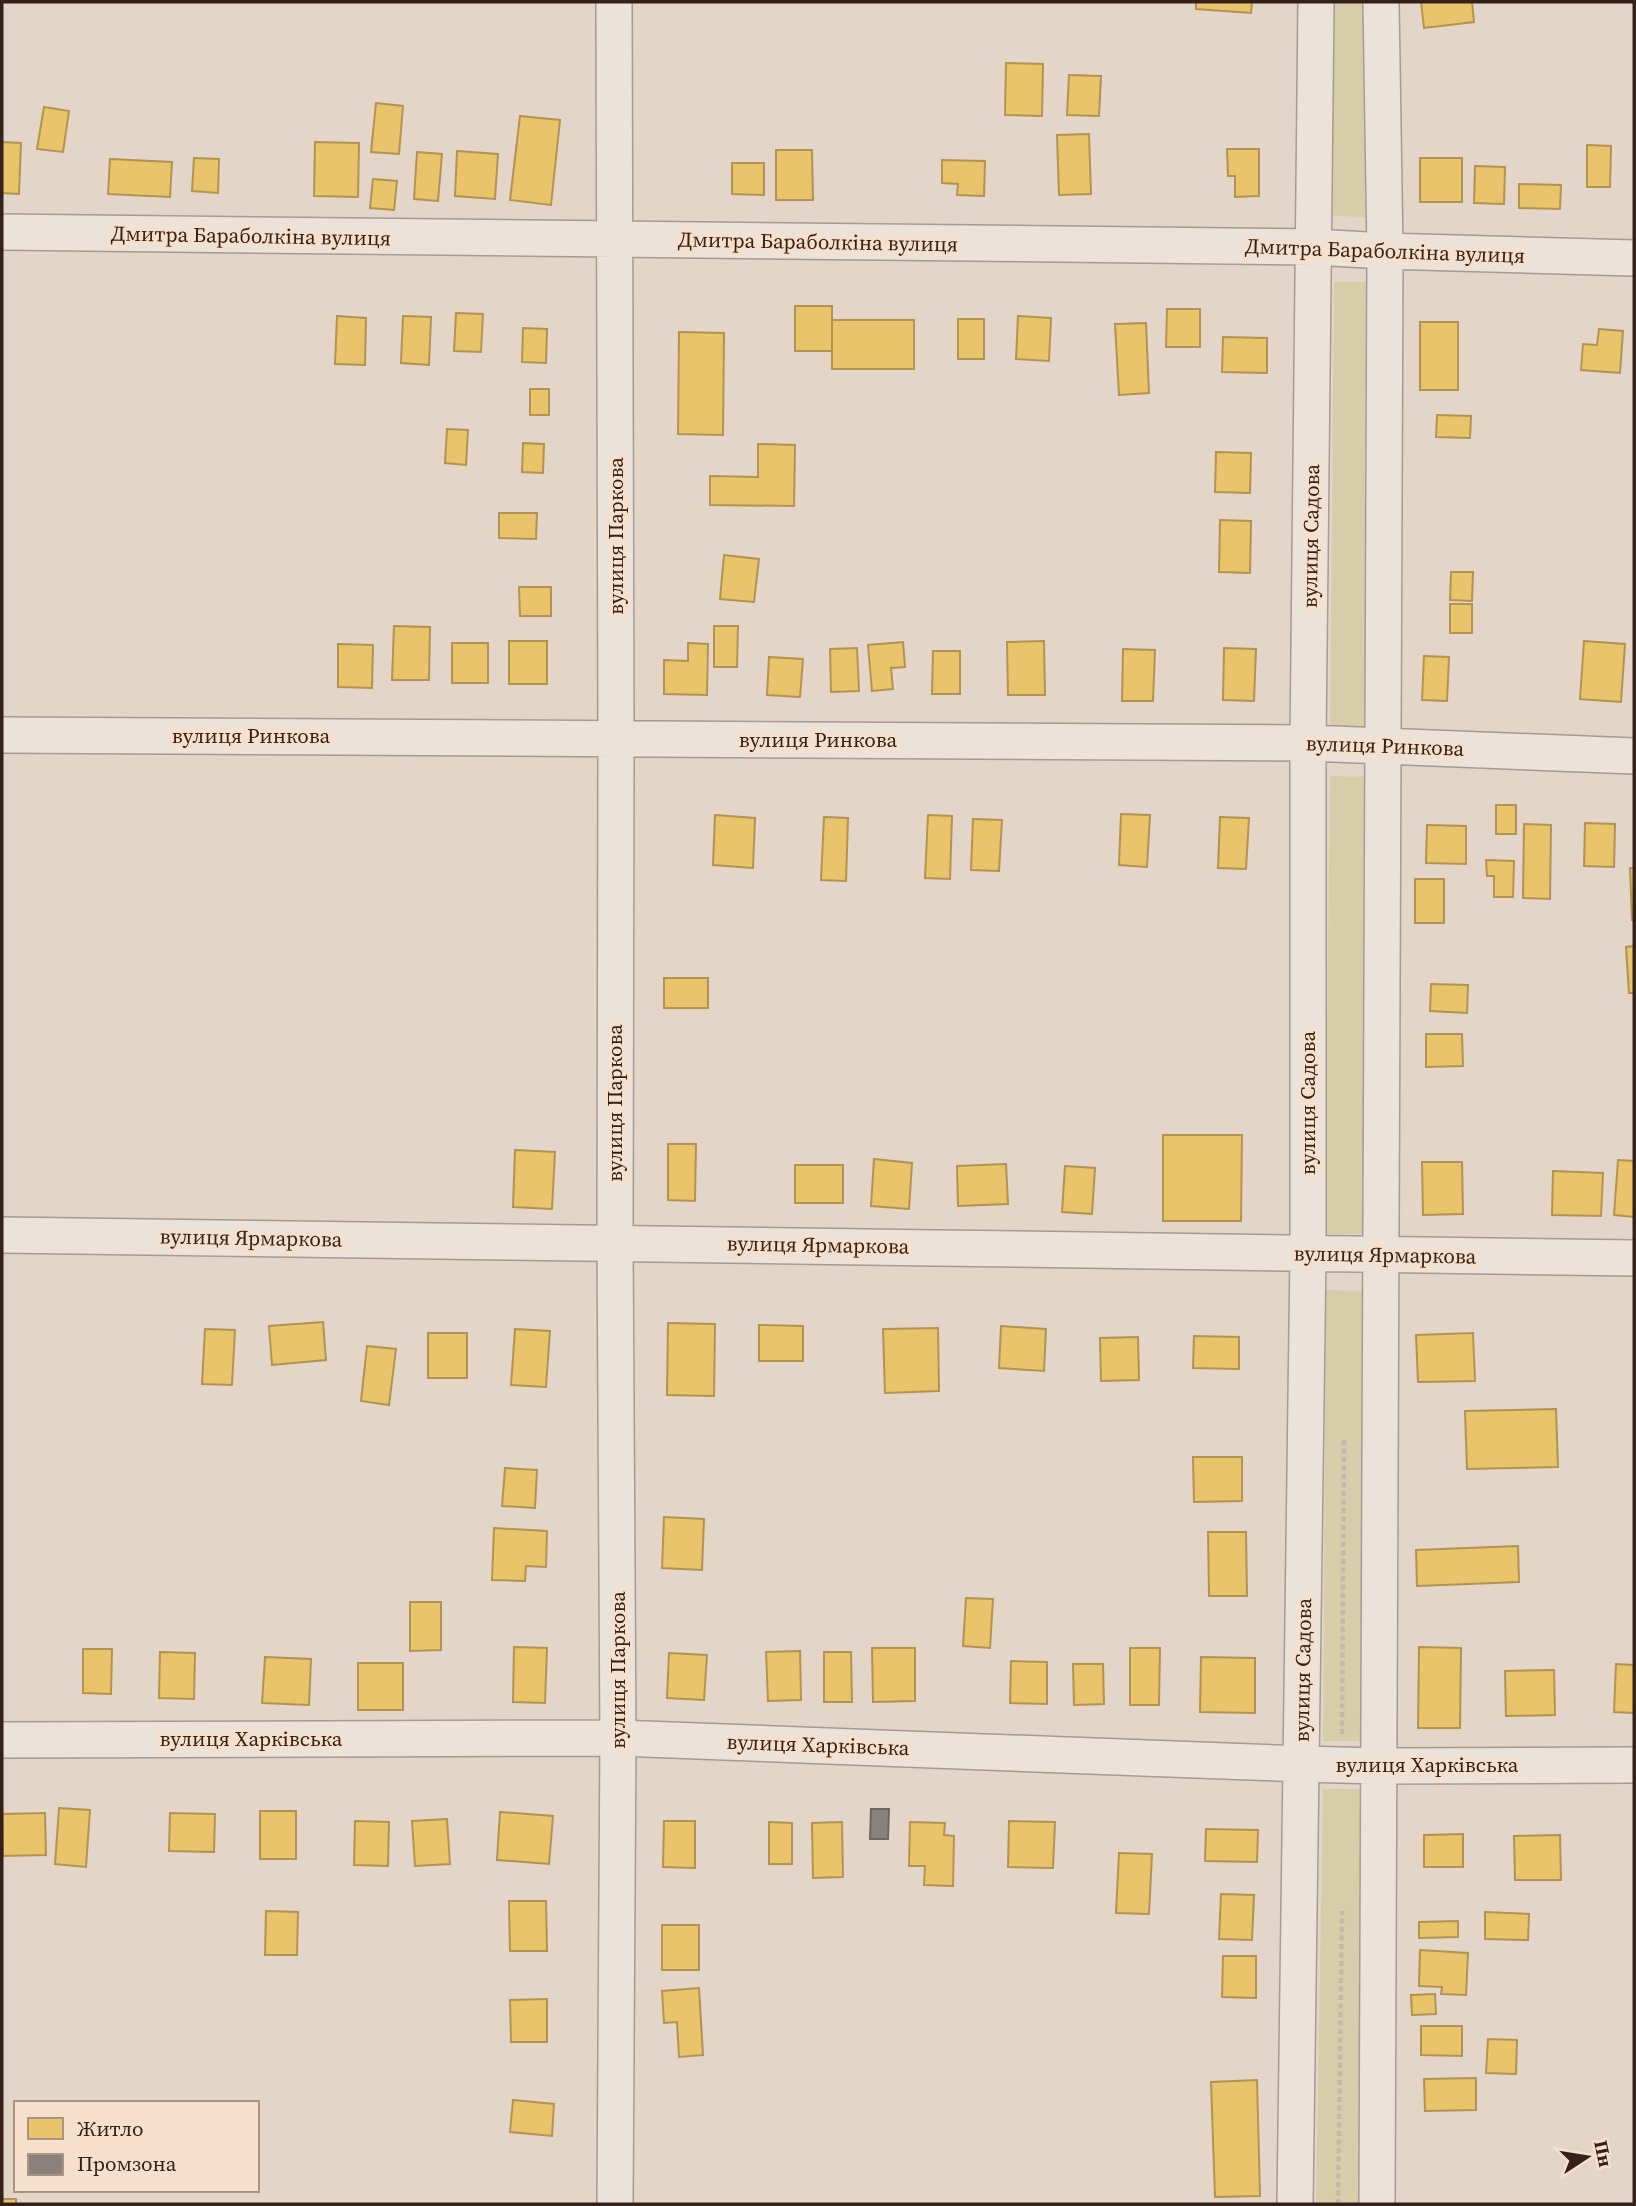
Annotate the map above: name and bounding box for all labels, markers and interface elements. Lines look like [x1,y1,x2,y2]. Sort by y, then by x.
street label: Дмитра Бараболкіна вулиця [111,219,391,252]
street label: Дмитра Бараболкіна вулиця [678,225,958,258]
street label: Дмитра Бараболкіна вулиця [1244,231,1526,270]
street label: вулиця Паркова [601,457,630,615]
street label: вулиця Садова [1295,463,1326,608]
street label: вулиця Ринкова [172,721,331,750]
street label: вулиця Ринкова [739,725,898,754]
street label: вулиця Ринкова [1305,728,1465,763]
street label: вулиця Паркова [600,1024,629,1182]
street label: вулиця Садова [1293,1031,1322,1175]
street label: вулиця Ярмаркова [159,1221,343,1254]
street label: вулиця Ярмаркова [726,1228,910,1261]
street label: вулиця Ярмаркова [1293,1238,1477,1271]
street label: вулиця Паркова [603,1591,632,1749]
street label: вулиця Садова [1287,1597,1318,1742]
street label: вулиця Харківська [159,1724,343,1753]
street label: вулиця Харківська [726,1727,910,1762]
street label: вулиця Харківська [1335,1750,1519,1779]
legend [14,2101,259,2192]
text: Житло [77,2114,144,2143]
north arrow [1552,2122,1622,2192]
text: Пн [1588,2138,1619,2169]
text: Промзона [77,2149,177,2178]

